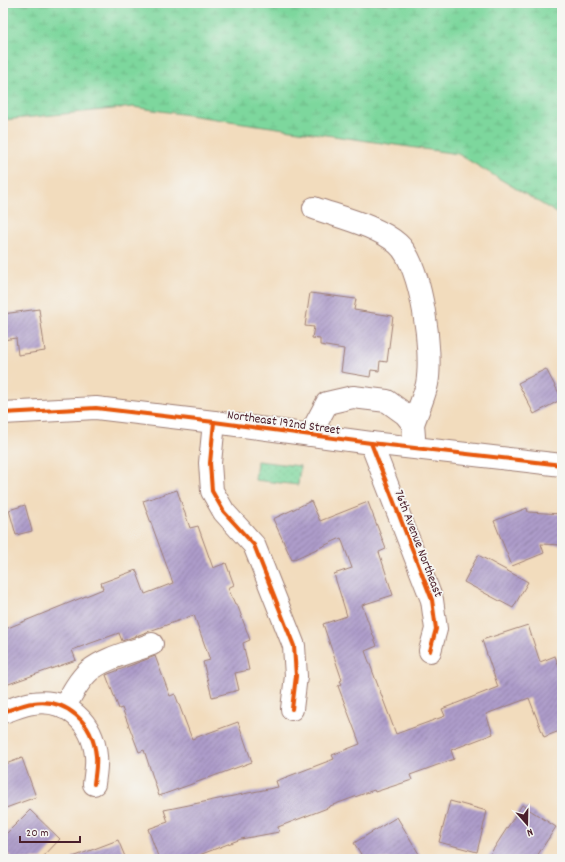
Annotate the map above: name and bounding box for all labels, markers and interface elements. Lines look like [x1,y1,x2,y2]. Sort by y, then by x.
street label: Northeast 192nd Street [226,406,342,441]
street label: 76th Avenue Northeast [388,488,447,600]
north arrow [507,804,547,844]
scale bar [20,818,80,844]
text: N [524,823,535,840]
text: 20 m [26,825,49,842]

